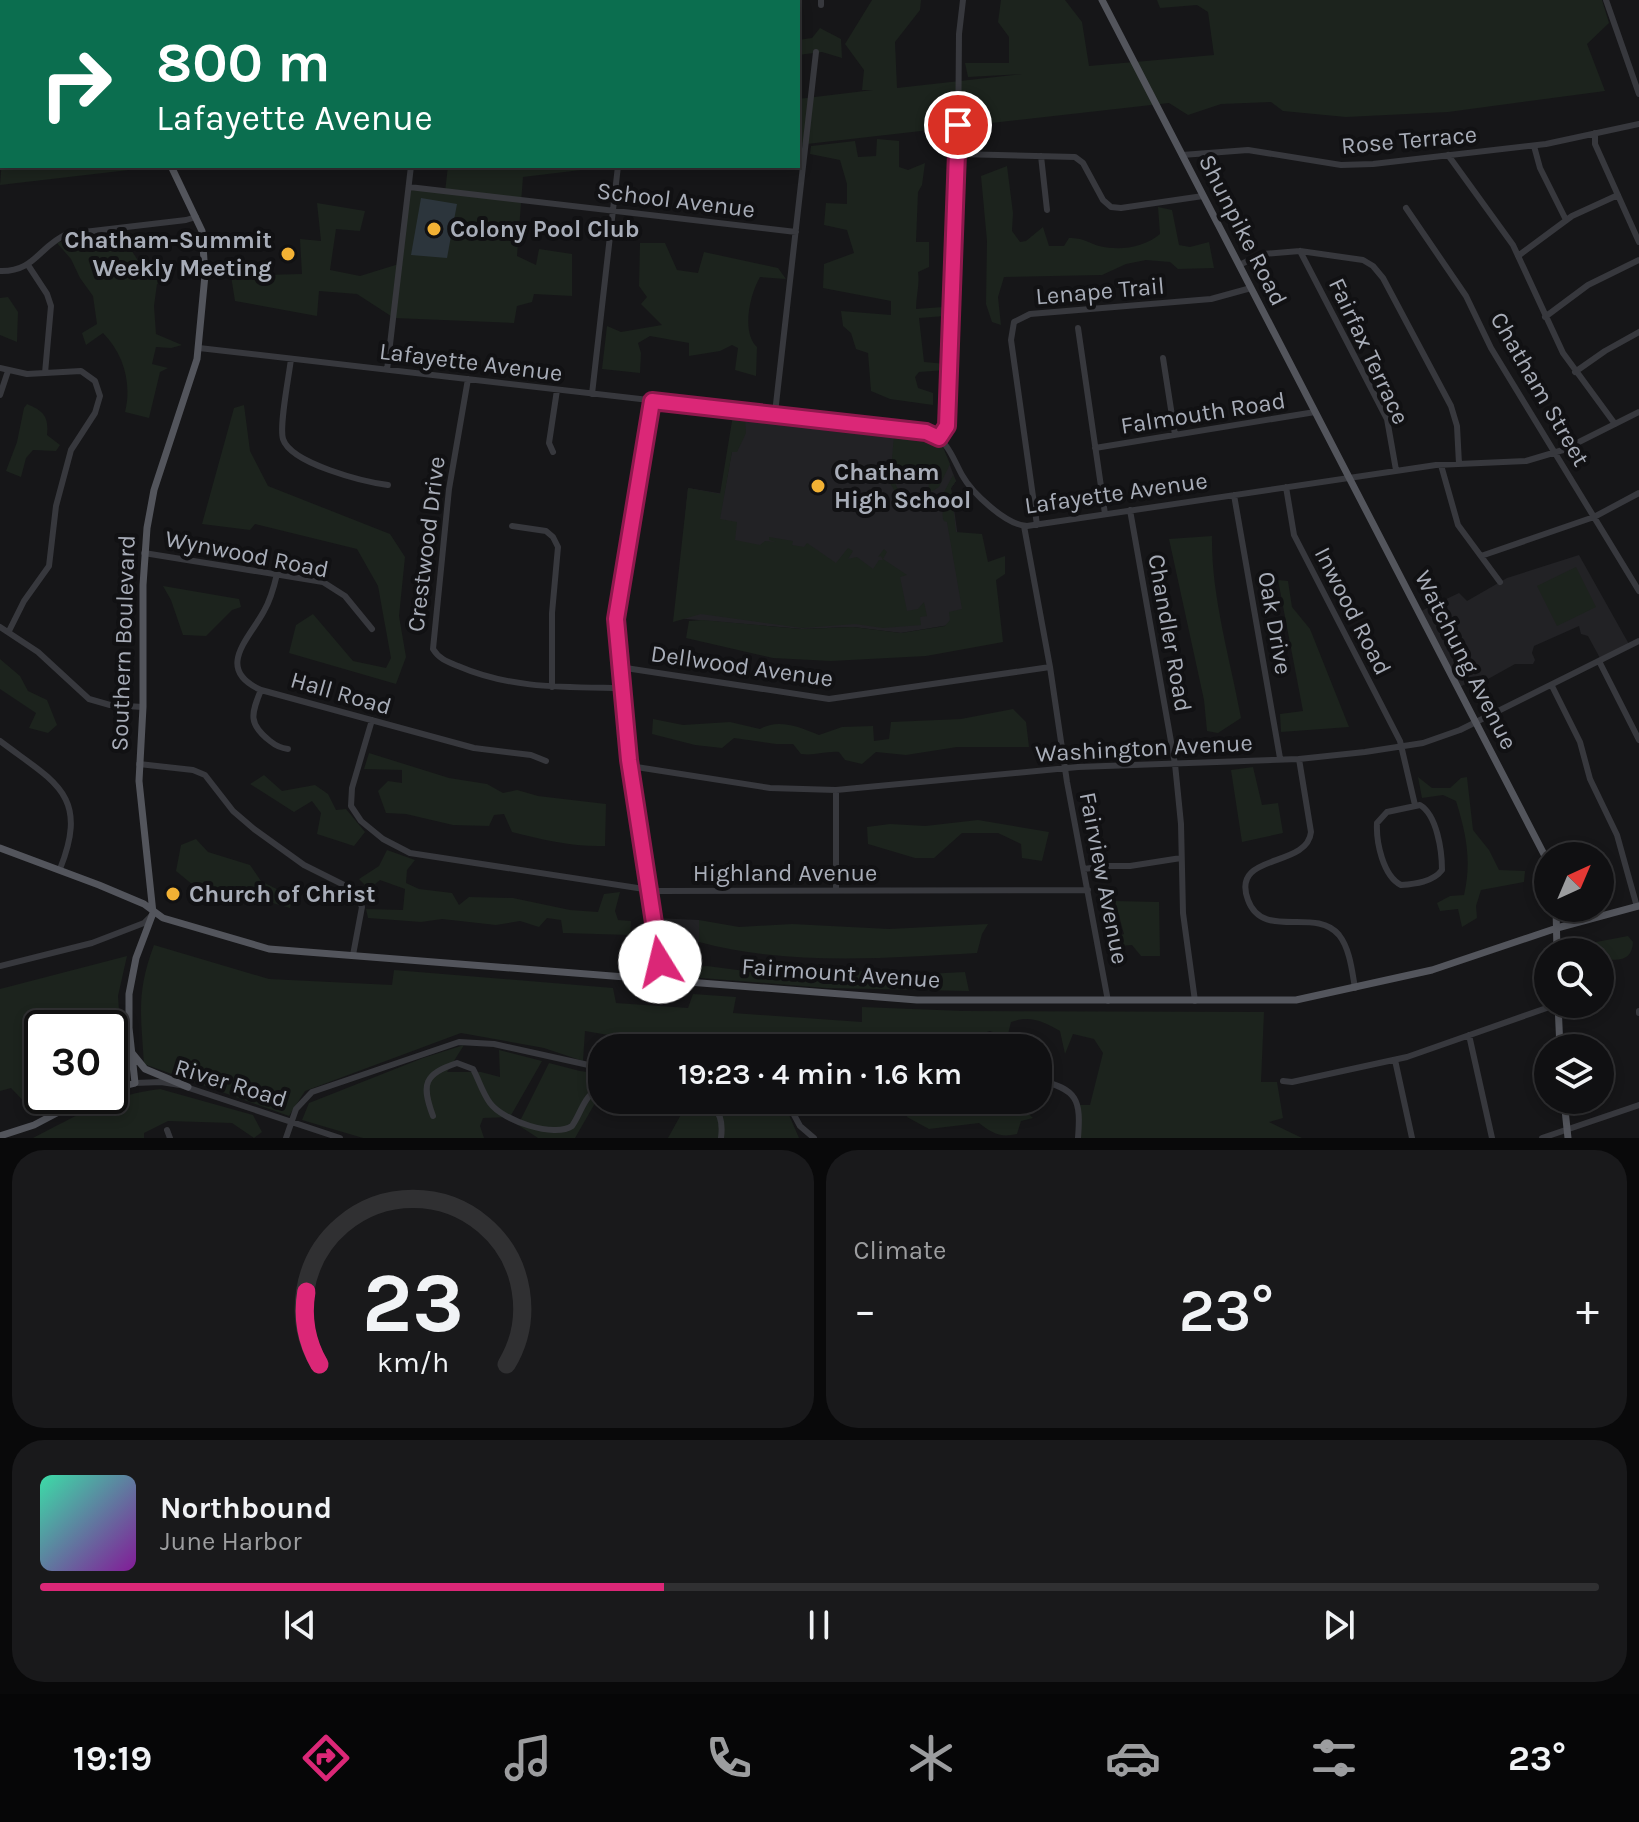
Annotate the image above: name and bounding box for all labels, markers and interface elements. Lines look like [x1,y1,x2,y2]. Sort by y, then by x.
text: 800 m [156,30,330,95]
icon: right [24,32,128,136]
pin [924,91,992,159]
text: Lafayette Avenue [156,97,433,139]
icon: arrive [936,103,980,147]
street label: Rose Terrace [1340,120,1478,160]
street label: Shunpike Road [1193,150,1293,310]
street label: School Avenue [595,176,757,224]
place label: Colony Pool Club [450,215,640,243]
marker: Colony Pool Club [425,220,443,238]
place label: Chatham-Summit Weekly Meeting [64,226,272,282]
marker: Chatham-Summit Weekly Meeting [279,245,297,263]
street label: Lenape Trail [1034,271,1166,311]
street label: Fairfax Terrace [1323,273,1415,429]
street label: Chatham Street [1485,307,1595,471]
street label: Lafayette Avenue [378,337,564,387]
street label: Falmouth Road [1119,386,1287,440]
street label: Crestwood Drive [401,454,451,634]
place label: Chatham High School [834,458,971,514]
street label: Lafayette Avenue [1023,466,1209,520]
marker: Chatham High School [809,477,827,495]
street label: Wynwood Road [163,524,331,584]
street label: Southern Boulevard [105,534,141,752]
street label: Inwood Road [1309,542,1397,680]
street label: Chandler Road [1142,552,1198,714]
street label: Watchung Avenue [1409,566,1523,754]
street label: Oak Drive [1252,569,1298,677]
street label: Dellwood Avenue [649,639,835,693]
street label: Hall Road [287,665,395,721]
street label: Washington Avenue [1035,728,1253,768]
street label: Fairview Avenue [1074,790,1134,966]
north arrow [1534,842,1614,922]
map controls [1534,842,1614,1114]
street label: Highland Avenue [693,859,877,887]
place label: Church of Christ [189,880,375,908]
marker: Church of Christ [164,885,182,903]
position arrow [618,920,702,1004]
button: search [1534,938,1614,1018]
street label: Fairmount Avenue [741,952,941,994]
speed limit sign: 30 [24,1010,128,1114]
button: layers [1534,1034,1614,1114]
street label: River Road [172,1053,290,1113]
text: 19:23 · 4 min · 1.6 km [678,1056,962,1092]
text: Climate [854,1235,946,1266]
text: 23 [362,1255,464,1352]
text: 23° [1179,1276,1274,1346]
text: − [854,1285,877,1336]
text: + [1576,1285,1599,1336]
text: km/h [377,1346,449,1379]
text: Northbound [160,1490,332,1526]
text: June Harbor [160,1526,302,1557]
icon: previous [278,1603,322,1647]
icon: pause [797,1603,841,1647]
icon: next [1317,1603,1361,1647]
icon: directions [298,1730,354,1786]
icon: music [500,1730,556,1786]
icon: phone [701,1730,757,1786]
icon: climate [903,1730,959,1786]
icon: car [1105,1730,1161,1786]
icon: filters [1306,1730,1362,1786]
text: 19:19 [73,1737,152,1779]
text: 23° [1508,1737,1566,1779]

